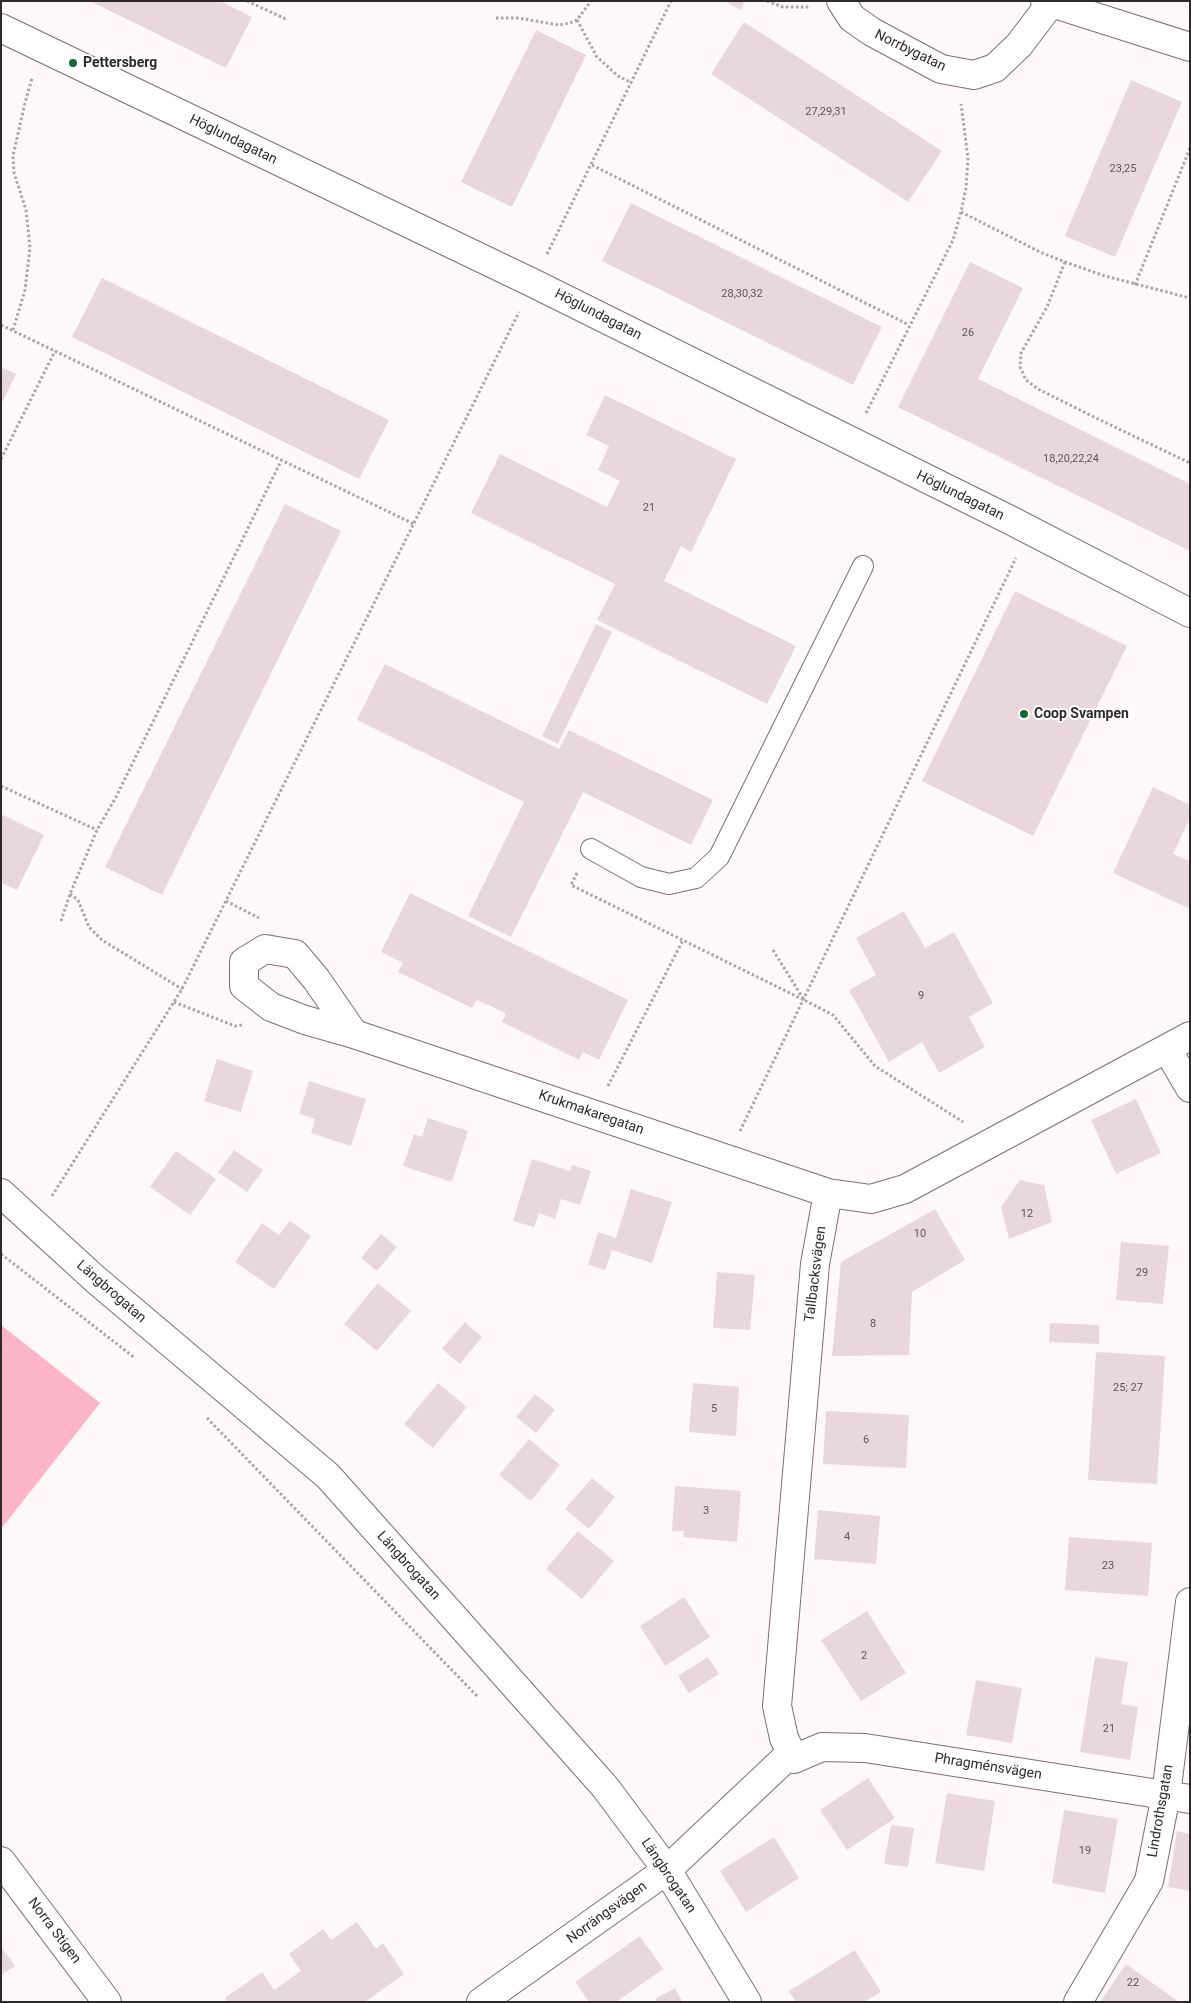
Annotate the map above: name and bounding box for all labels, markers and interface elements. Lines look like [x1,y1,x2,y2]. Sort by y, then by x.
street label: Norrbygatan [872,27,948,75]
place label: Pettersberg [83,55,157,71]
marker: Pettersberg [67,57,79,69]
house number: 27,29,31 [805,105,847,119]
street label: Höglundagatan [186,111,280,169]
house number: 23,25 [1110,162,1136,176]
street label: Höglundagatan [552,286,644,344]
house number: 28,30,32 [721,287,763,301]
house number: 26 [962,326,974,340]
house number: 18,20,22,24 [1043,452,1099,466]
street label: Höglundagatan [913,467,1007,525]
house number: 21 [643,501,655,515]
place label: Coop Svampen [1034,706,1129,722]
marker: Coop Svampen [1018,708,1030,720]
house number: 9 [918,989,924,1003]
street label: Krukmakaregatan [536,1087,646,1139]
house number: 12 [1021,1207,1033,1221]
street label: Tallbacksvägen [802,1225,830,1323]
house number: 10 [914,1227,926,1241]
street label: Längbrogatan [73,1257,149,1327]
house number: 29 [1136,1266,1148,1280]
house number: 8 [870,1317,876,1331]
house number: 25; 27 [1113,1381,1143,1395]
house number: 5 [711,1402,717,1416]
house number: 6 [863,1433,869,1447]
house number: 3 [703,1504,709,1518]
street label: Längbrogatan [373,1528,443,1604]
house number: 4 [844,1530,850,1544]
house number: 23 [1102,1559,1114,1573]
house number: 2 [861,1649,867,1663]
house number: 21 [1103,1722,1115,1736]
street label: Phragménsvägen [933,1750,1043,1784]
street label: Lindrothsgatan [1145,1763,1177,1859]
street label: Längbrogatan [637,1835,699,1917]
house number: 19 [1079,1844,1091,1858]
street label: Norrängsvägen [564,1878,650,1948]
street label: Norra Stigen [24,1895,84,1967]
house number: 22 [1127,1976,1139,1990]

